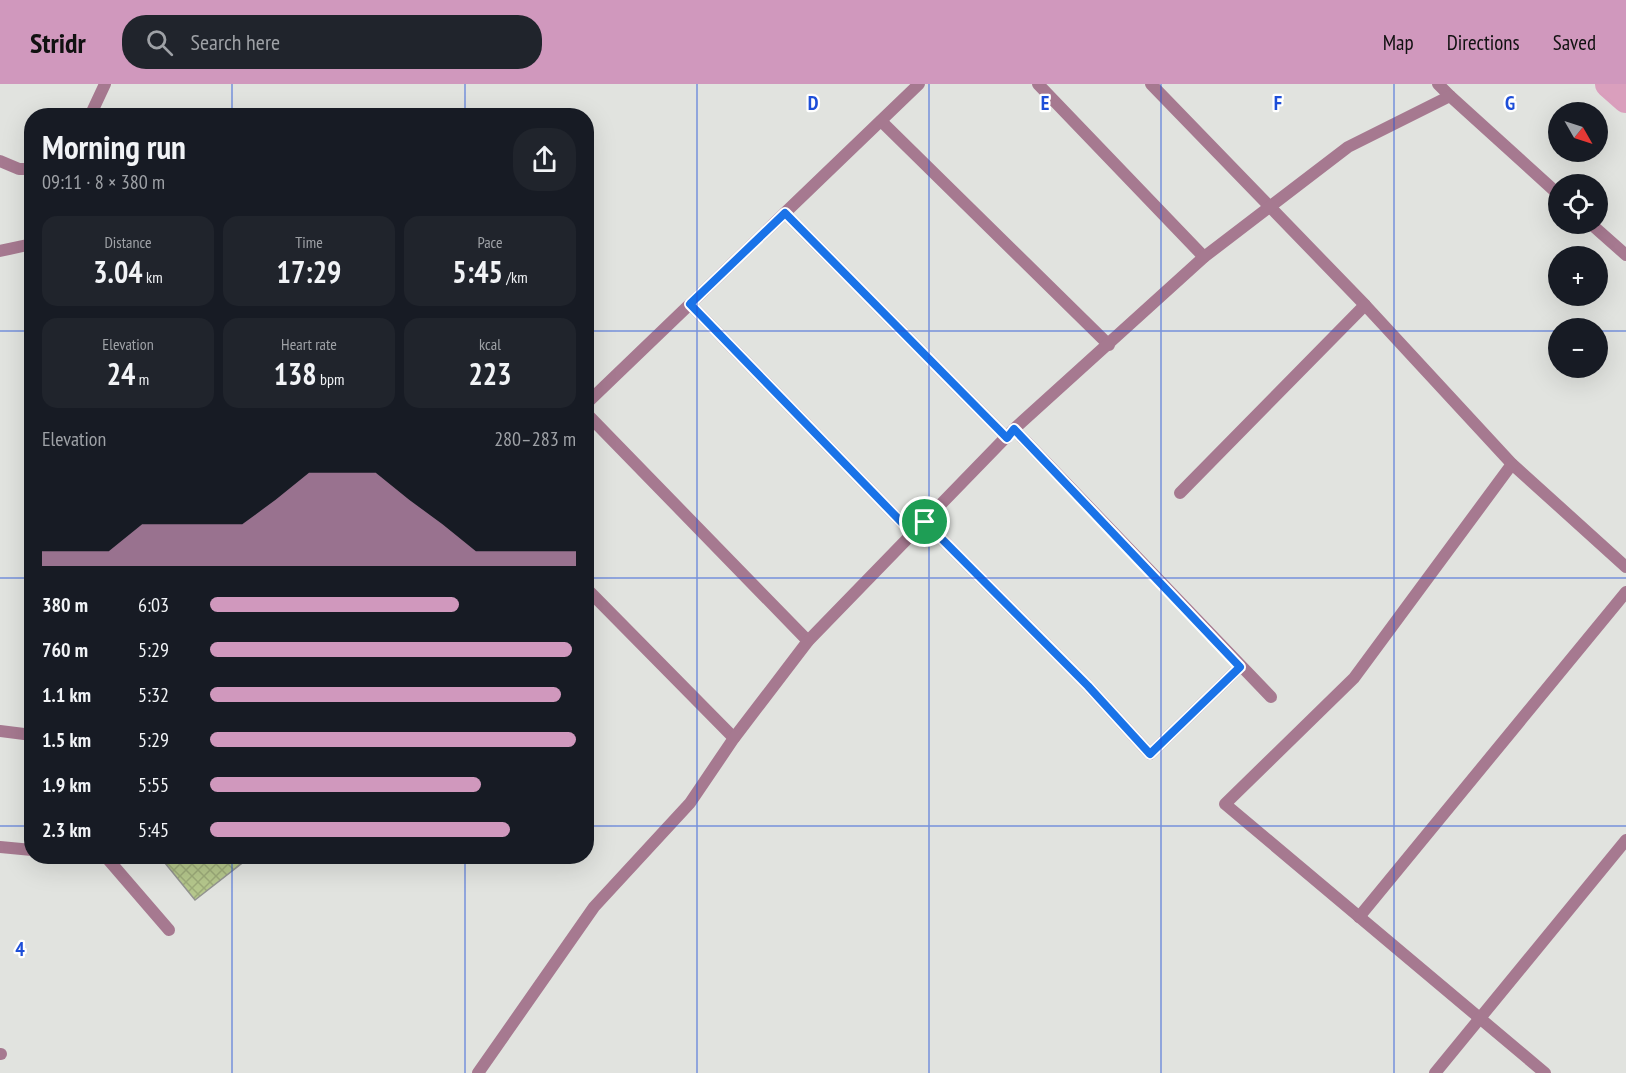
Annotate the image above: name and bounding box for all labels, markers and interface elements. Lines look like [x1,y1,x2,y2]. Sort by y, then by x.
search box [122,15,542,69]
text: Stridr [30,24,86,61]
icon: search [143,26,176,59]
text: Search here [191,28,280,56]
text: Map [1383,29,1414,56]
text: Directions [1447,29,1520,56]
text: Saved [1553,29,1596,56]
text: D [808,90,819,116]
text: E [1041,90,1049,116]
text: F [1274,90,1282,116]
text: G [1505,90,1515,116]
north arrow [1548,102,1608,162]
map controls [1548,102,1608,378]
text: Morning run [42,125,186,168]
button: share [513,128,576,191]
text: 09:11 · 8 × 380 m [42,169,165,195]
button: locate [1548,174,1608,234]
text: Distance [104,232,152,252]
text: Time [295,232,323,252]
text: Pace [477,232,503,252]
button: + [1548,246,1608,306]
text: 3.04 [93,252,143,291]
text: 17:29 [277,252,341,291]
text: 5:45 [452,252,503,291]
text: km [143,267,163,287]
text: /km [503,267,528,287]
button: − [1548,318,1608,378]
text: Elevation [102,334,154,354]
text: Heart rate [281,334,337,354]
text: kcal [479,334,501,354]
text: 24 [107,354,135,393]
text: 138 [274,354,317,393]
text: 223 [468,354,512,393]
text: m [135,369,149,389]
text: bpm [317,369,344,389]
text: Elevation [42,426,106,452]
text: 280–283 m [494,426,576,452]
pin [899,496,950,547]
icon: arrive [908,505,941,538]
text: 380 m [42,592,88,618]
text: 6:03 [138,592,169,618]
text: 760 m [42,637,88,663]
text: 5:29 [138,637,169,663]
text: 1.1 km [42,682,91,708]
text: 5:32 [138,682,169,708]
text: 1.5 km [42,727,91,753]
text: 5:29 [138,727,169,753]
text: 1.9 km [42,772,91,798]
text: 5:55 [138,772,169,798]
text: 2.3 km [42,817,91,843]
text: 5:45 [138,817,169,843]
text: 4 [15,936,25,962]

